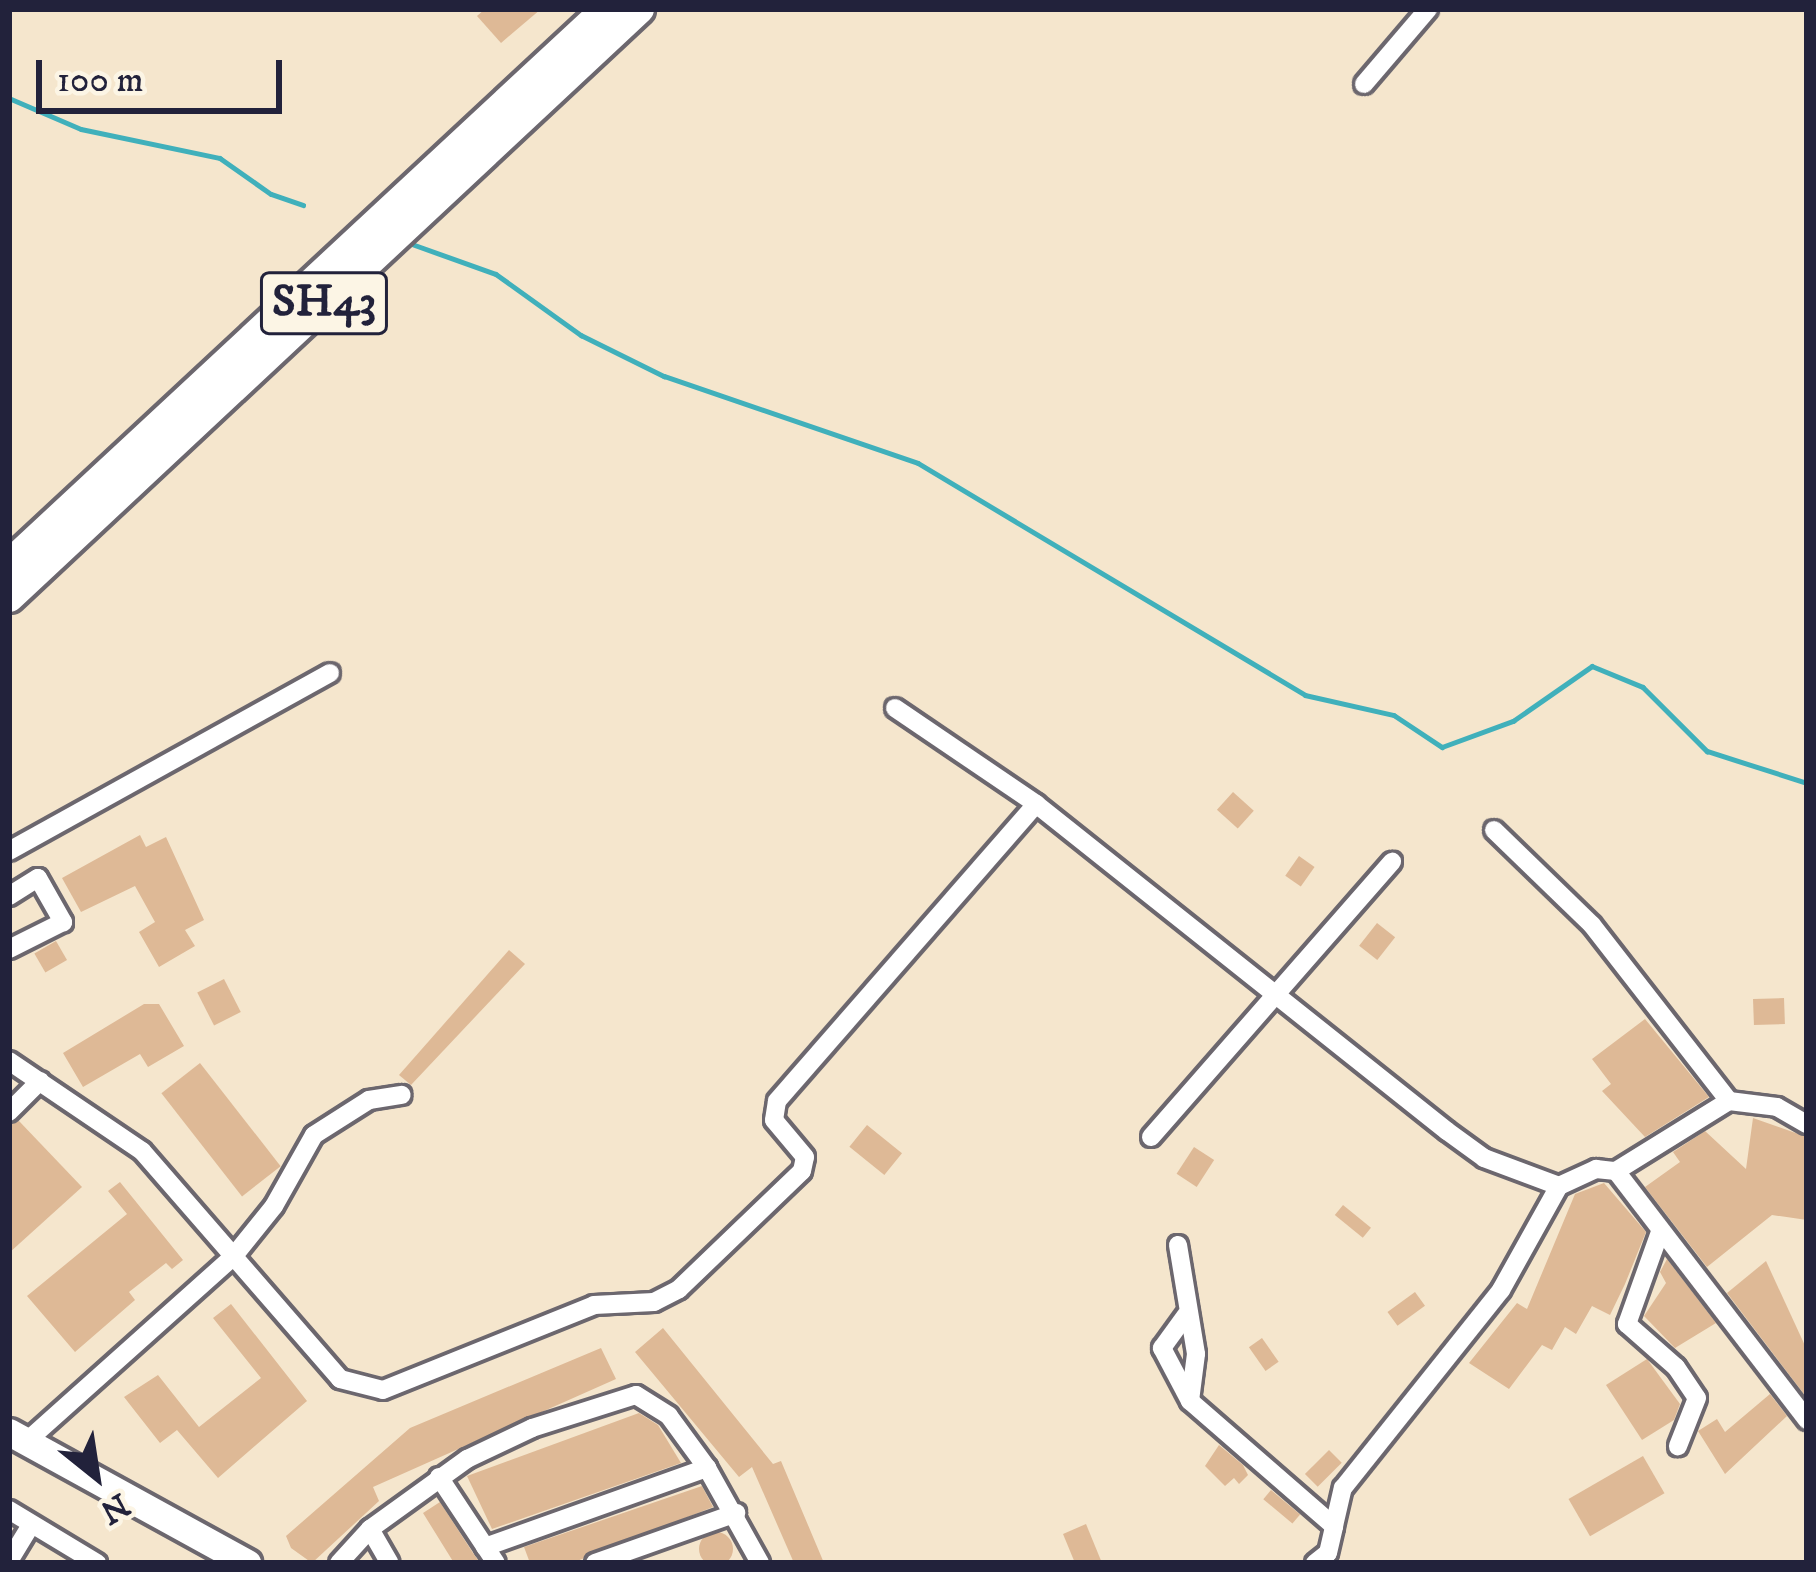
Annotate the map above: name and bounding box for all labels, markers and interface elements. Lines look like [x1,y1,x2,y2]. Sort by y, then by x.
scale bar [42,36,288,110]
text: 100 m [57,58,144,103]
road number: SH43 [258,264,390,342]
north arrow [36,1416,156,1536]
text: N [92,1483,136,1532]

